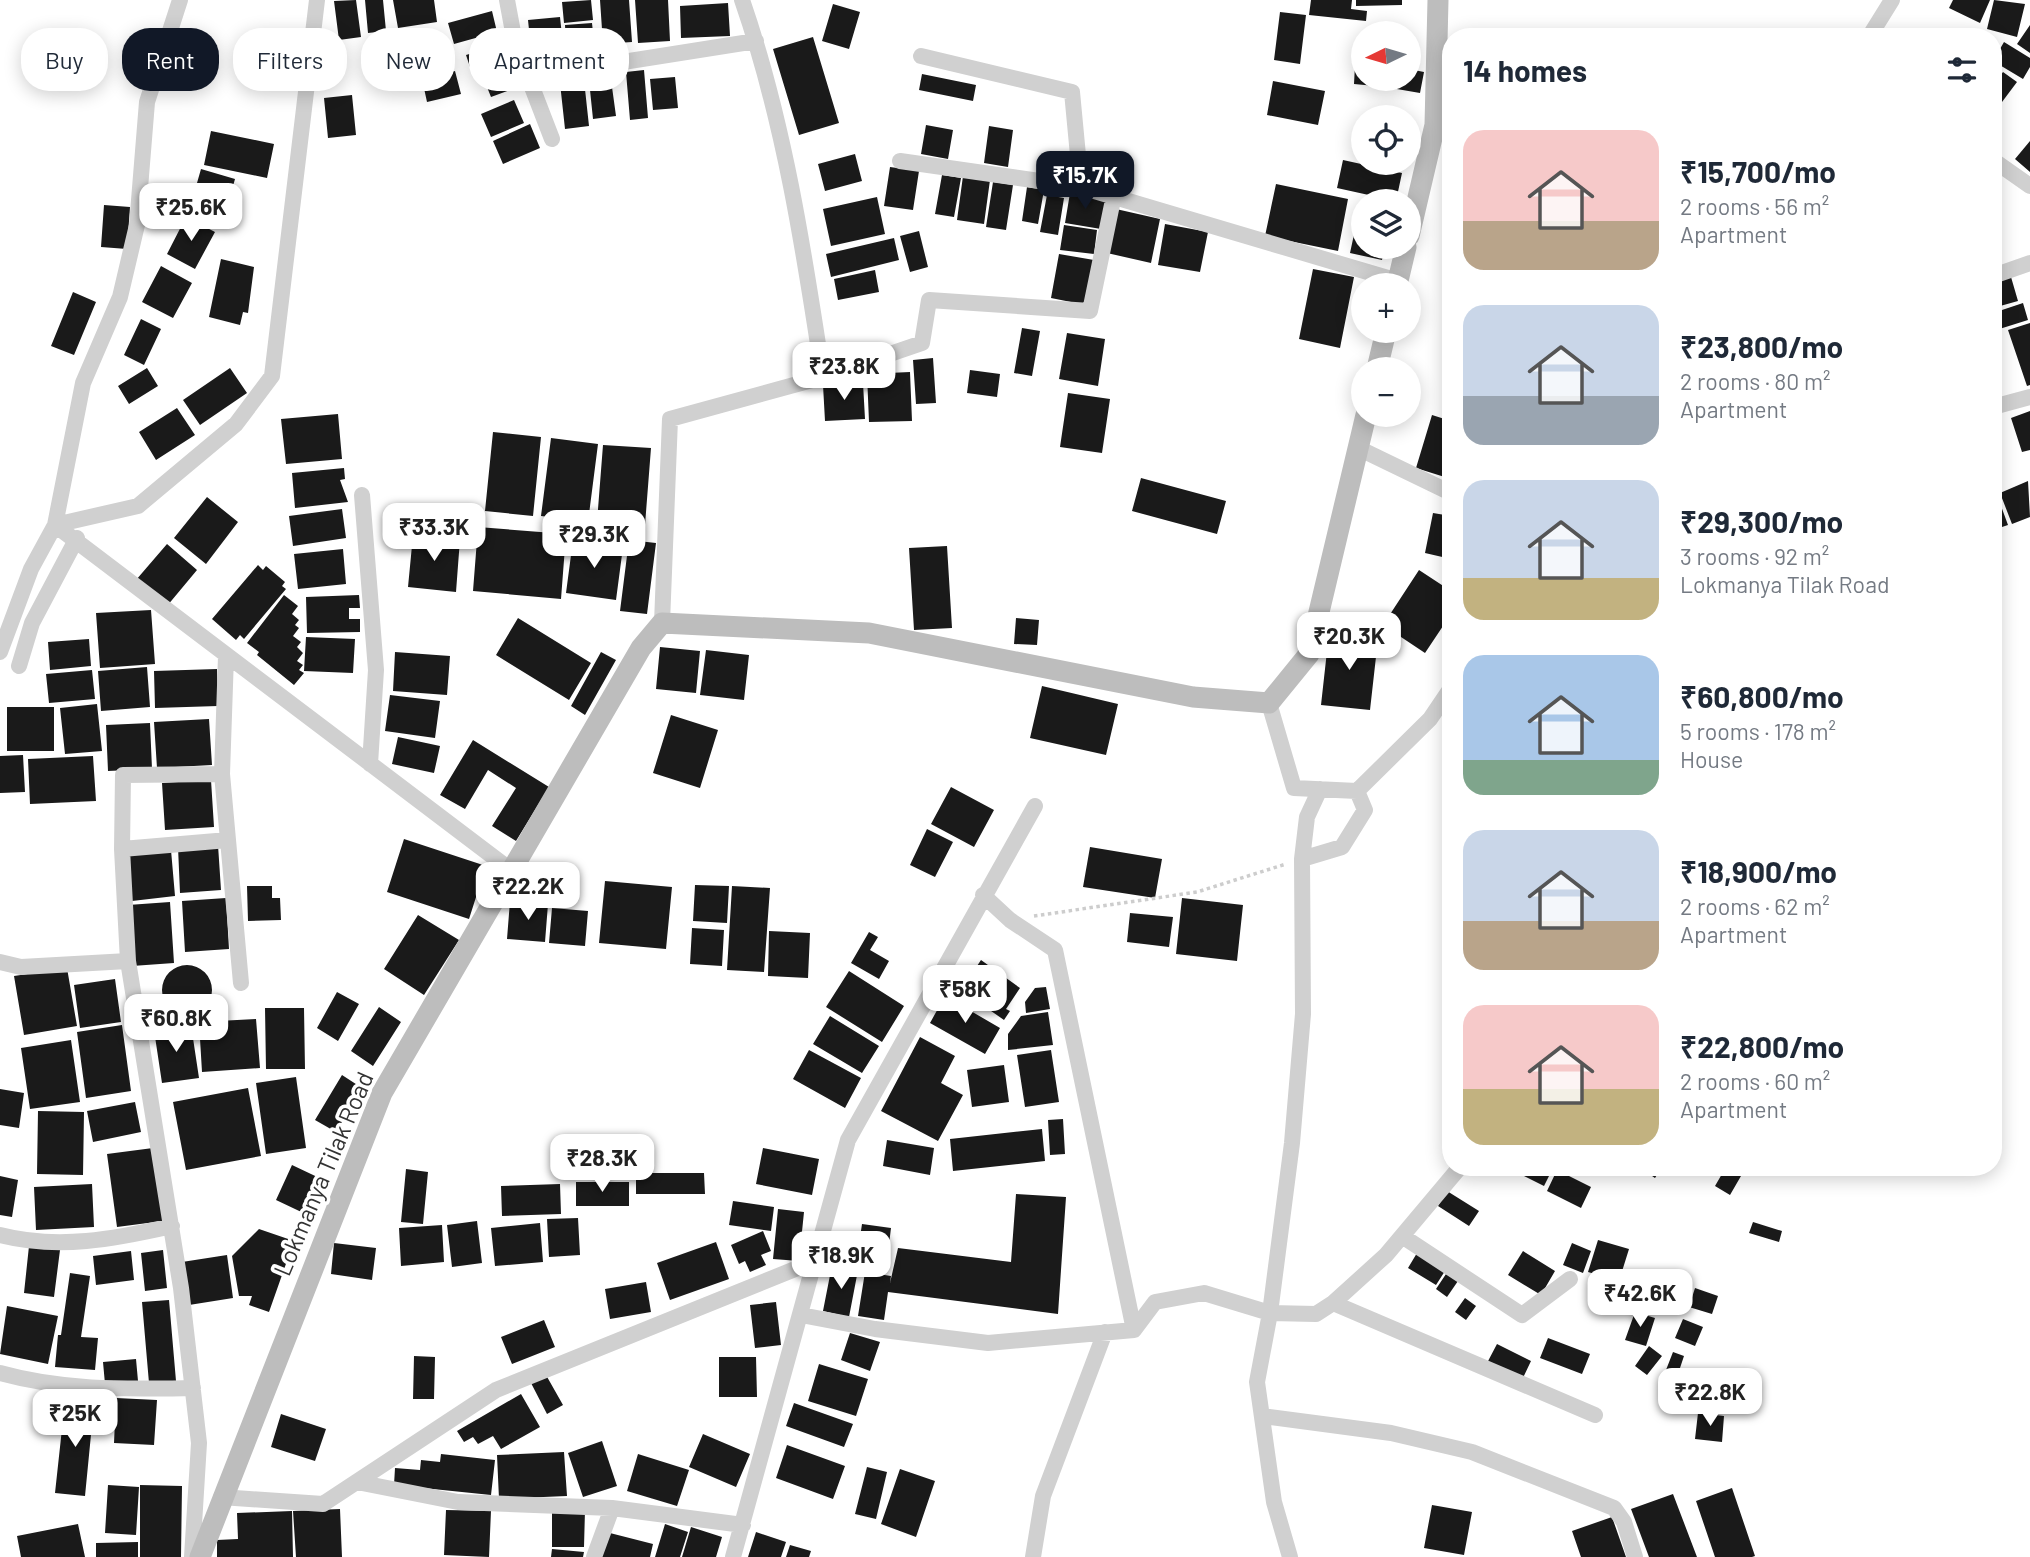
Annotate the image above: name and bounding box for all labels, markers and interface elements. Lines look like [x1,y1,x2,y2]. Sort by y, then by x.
north arrow [1351,21,1421,91]
map controls [1351,21,1421,427]
chip: Buy [21,28,108,91]
chip: Rent [122,28,219,91]
chip: Filters [233,28,347,91]
chip: New [361,28,455,91]
chip: Apartment [469,28,629,91]
icon: filters [1943,51,1981,89]
text: 14 homes [1463,52,1587,88]
button: locate [1351,105,1421,175]
pin: ₹15.7K [1028,152,1142,211]
text: ₹15,700/mo [1680,153,1836,189]
icon: home [1519,158,1603,242]
text: ₹15.7K [1052,160,1118,188]
pin: ₹25.6K [134,184,248,243]
button: layers [1351,189,1421,259]
text: ₹25.6K [155,192,227,220]
text: 2 rooms · 56 m² [1680,192,1829,220]
text: Apartment [1680,220,1787,248]
button: + [1351,273,1421,343]
text: ₹23,800/mo [1680,328,1843,364]
icon: home [1519,333,1603,417]
pin: ₹23.8K [787,342,901,402]
text: ₹23.8K [808,351,880,379]
button: − [1351,357,1421,427]
text: 2 rooms · 80 m² [1680,367,1830,395]
text: Apartment [1680,395,1787,423]
text: ₹29,300/mo [1680,503,1843,539]
pin: ₹33.3K [377,504,491,563]
icon: home [1519,508,1603,592]
pin: ₹29.3K [537,510,651,570]
text: ₹33.3K [398,512,470,540]
text: ₹29.3K [558,519,630,547]
text: 3 rooms · 92 m² [1680,542,1829,570]
text: Lokmanya Tilak Road [1680,570,1889,598]
pin: ₹20.3K [1292,612,1406,672]
text: ₹20.3K [1313,621,1385,649]
text: ₹60,800/mo [1680,678,1844,714]
icon: home [1519,683,1603,767]
text: 5 rooms · 178 m² [1680,717,1836,745]
text: House [1680,745,1743,773]
text: ₹18,900/mo [1680,853,1837,889]
icon: home [1519,858,1603,942]
pin: ₹22.2K [471,862,585,922]
text: ₹22.2K [492,871,564,899]
text: 2 rooms · 62 m² [1680,892,1830,920]
text: Apartment [1680,920,1787,948]
pin: ₹58K [924,965,1006,1025]
text: ₹58K [939,974,991,1002]
pin: ₹60.8K [119,995,233,1054]
text: ₹60.8K [140,1003,212,1031]
text: ₹22,800/mo [1680,1028,1844,1064]
icon: home [1519,1033,1603,1117]
street label: Lokmanya Tilak Road [267,1067,379,1280]
text: 2 rooms · 60 m² [1680,1067,1830,1095]
text: Apartment [1680,1095,1787,1123]
pin: ₹28.3K [545,1134,659,1194]
text: ₹28.3K [566,1143,638,1171]
pin: ₹18.9K [784,1232,898,1291]
text: ₹18.9K [808,1240,874,1268]
pin: ₹42.6K [1583,1270,1697,1329]
text: ₹42.6K [1604,1278,1676,1306]
pin: ₹22.8K [1653,1368,1767,1428]
text: ₹22.8K [1674,1377,1746,1405]
pin: ₹25K [34,1390,116,1449]
text: ₹25K [49,1398,101,1426]

